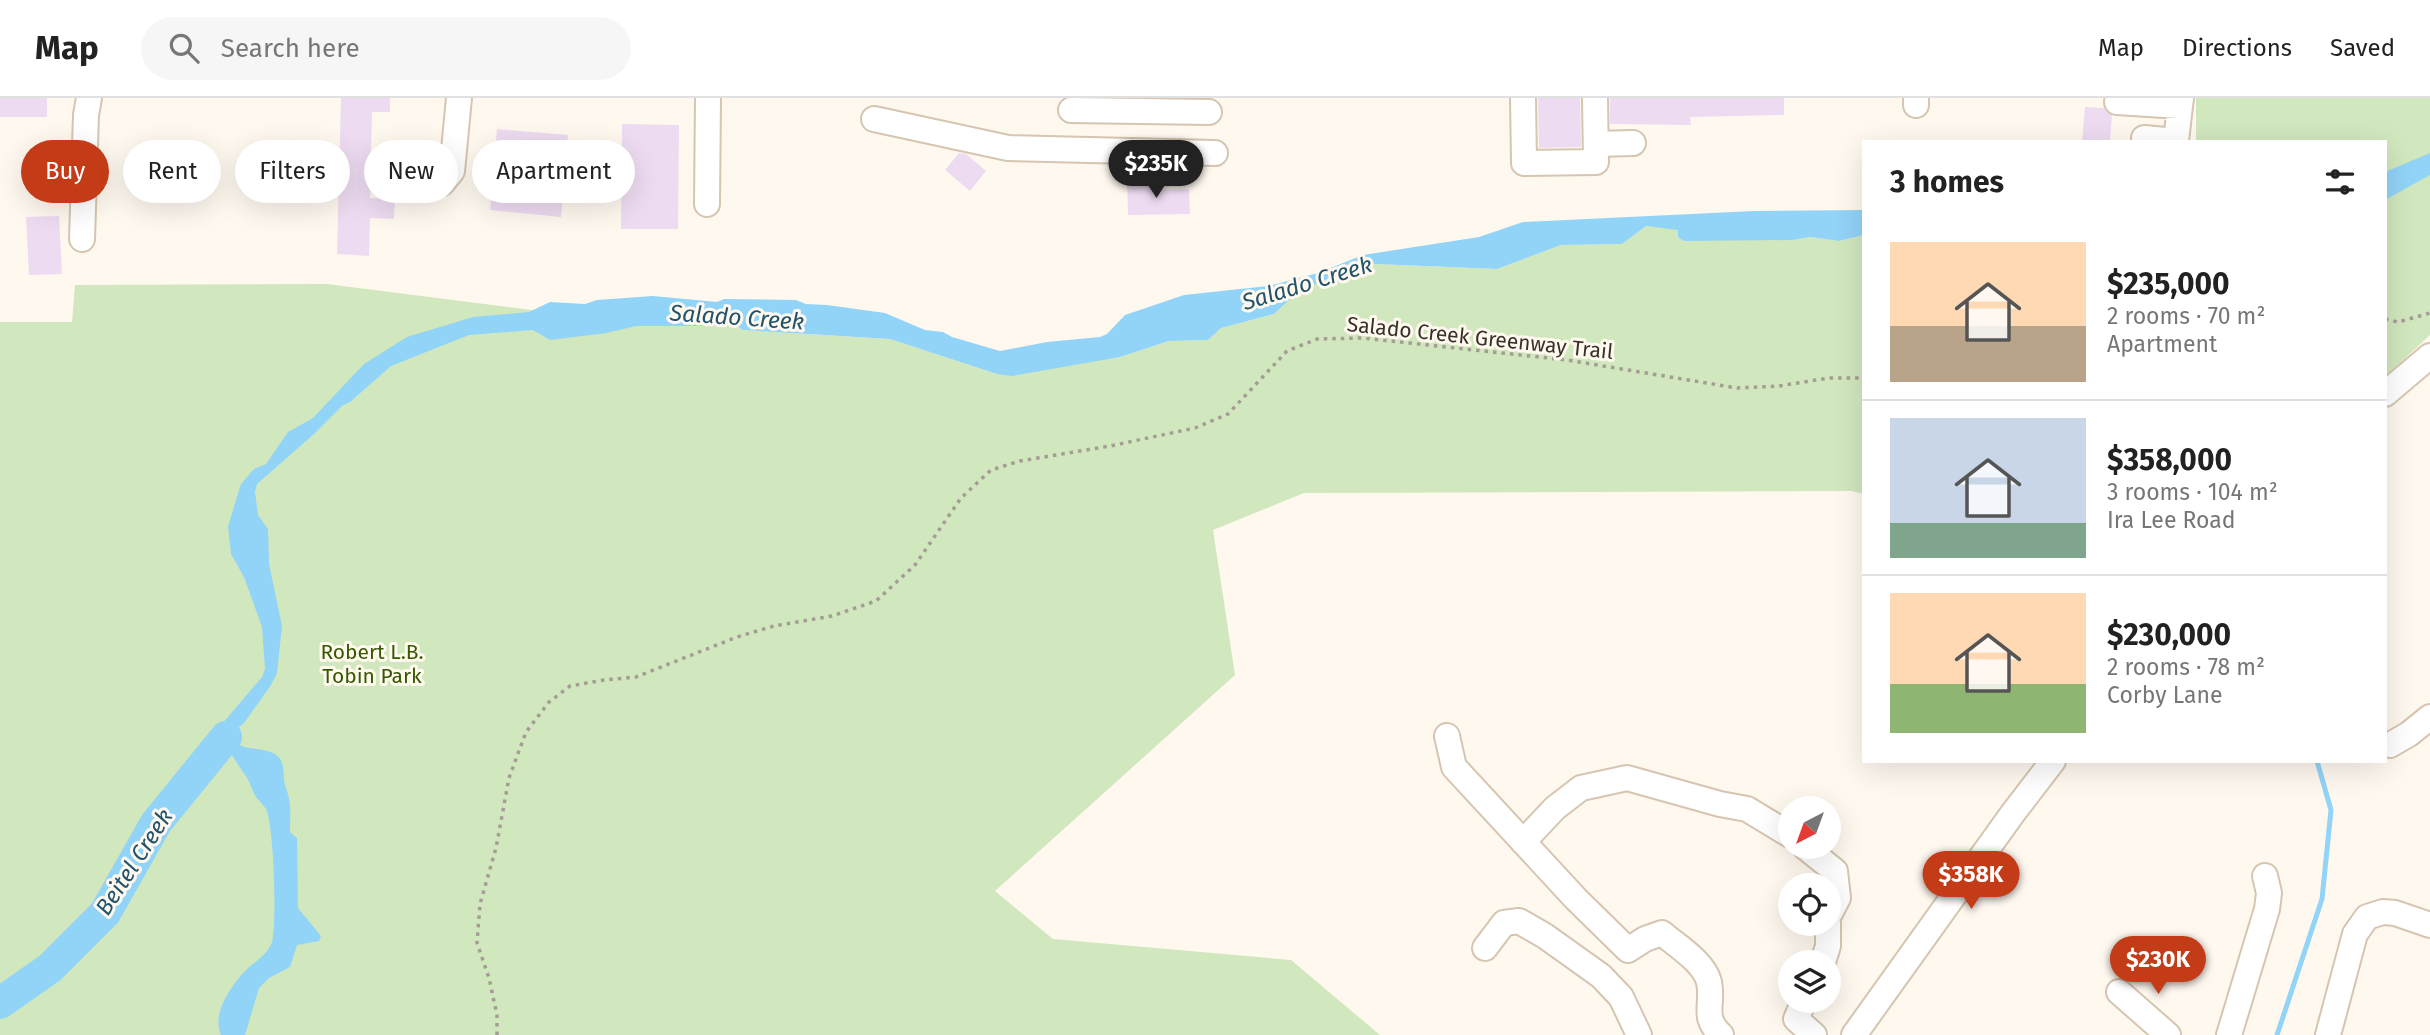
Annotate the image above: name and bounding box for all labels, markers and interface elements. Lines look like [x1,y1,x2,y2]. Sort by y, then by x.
search box [141,17,631,80]
text: Map [35,28,99,68]
icon: search [165,29,203,67]
text: Search here [221,33,360,64]
text: Map [2098,34,2144,62]
text: Directions [2182,34,2292,62]
text: Saved [2330,34,2395,62]
chip: Buy [21,140,109,203]
chip: Rent [123,140,221,203]
chip: Filters [235,140,350,203]
chip: New [364,140,458,203]
chip: Apartment [472,140,635,203]
pin: $235K [1107,140,1205,200]
text: $235K [1124,149,1188,177]
icon: filters [2321,163,2359,201]
text: 3 homes [1890,164,2004,200]
water label: Salado Creek [1238,250,1375,316]
text: $235,000 [2107,266,2230,302]
icon: home [1946,270,2030,354]
water label: Salado Creek [668,298,805,336]
text: 2 rooms · 70 m² [2107,302,2265,330]
street label: Salado Creek Greenway Trail [1346,311,1614,365]
text: Apartment [2107,330,2217,358]
text: $358,000 [2107,442,2232,478]
icon: home [1946,446,2030,530]
text: 3 rooms · 104 m² [2107,478,2278,506]
text: Ira Lee Road [2107,506,2236,534]
text: $230,000 [2107,617,2231,653]
icon: home [1946,621,2030,705]
park label: Robert L.B. Tobin Park [320,639,424,689]
text: 2 rooms · 78 m² [2107,653,2265,681]
text: Corby Lane [2107,681,2222,709]
north arrow [1778,796,1841,859]
map controls [1778,796,1841,1013]
water label: Beitel Creek [89,804,179,920]
pin: $358K [1922,852,2020,911]
text: $358K [1939,860,2003,888]
button: locate [1778,873,1841,936]
pin: $230K [2109,936,2207,996]
text: $230K [2126,945,2190,973]
button: layers [1778,950,1841,1013]

